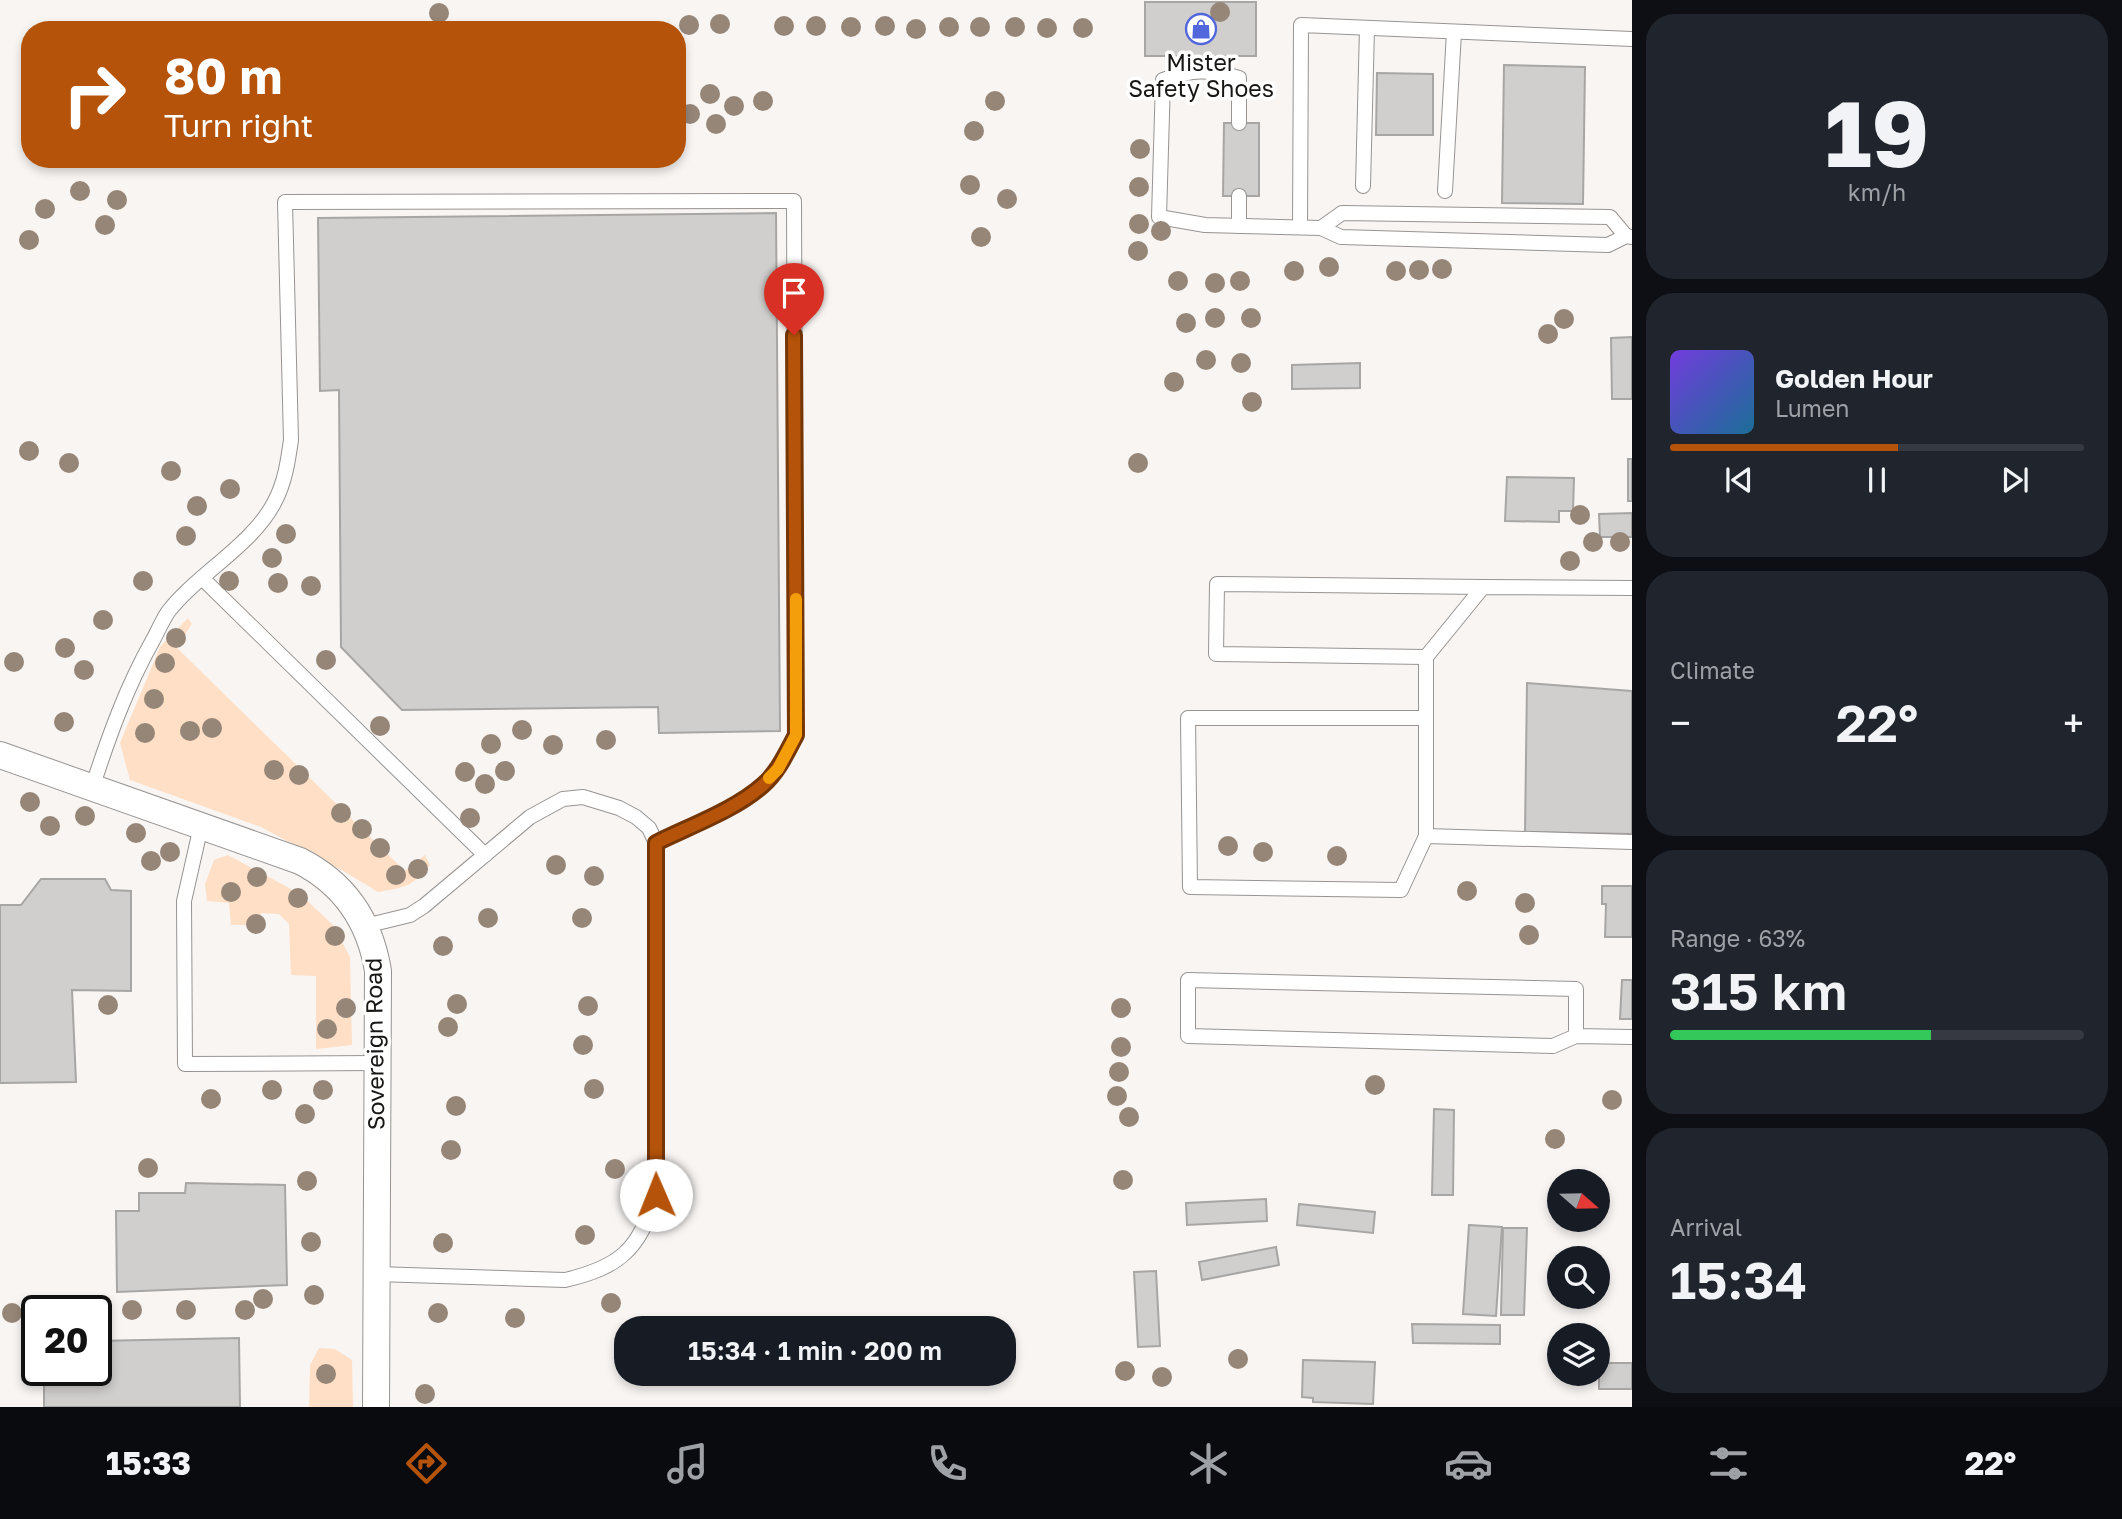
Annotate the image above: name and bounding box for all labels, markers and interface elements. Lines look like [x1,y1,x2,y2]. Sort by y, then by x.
shop icon: Mister Safety Shoes [1184,12,1218,46]
text: 80 m [164,46,282,105]
place label: Mister Safety Shoes [1128,48,1274,102]
icon: right [49,49,140,140]
text: 19 [1825,78,1929,187]
text: Turn right [164,106,313,144]
text: km/h [1848,178,1906,206]
pin [764,263,824,335]
icon: arrive [775,274,813,312]
text: Golden Hour [1775,363,1933,394]
text: Lumen [1775,394,1849,422]
icon: previous [1720,461,1758,499]
icon: pause [1858,461,1896,499]
icon: next [1996,461,2034,499]
text: Climate [1670,656,1755,684]
text: 22° [1836,691,1918,753]
text: − [1670,700,1691,745]
text: + [2063,700,2084,745]
text: Range · 63% [1670,924,1805,952]
street label: Sovereign Road [358,958,390,1130]
text: 315 km [1670,959,1847,1021]
position arrow [619,1158,693,1232]
north arrow [1547,1169,1610,1232]
map controls [1547,1169,1610,1386]
text: Arrival [1670,1213,1742,1241]
button: search [1547,1246,1610,1309]
text: 15:34 [1670,1248,1808,1310]
speed limit sign: 20 [21,1295,112,1386]
button: layers [1547,1323,1610,1386]
text: 15:34 · 1 min · 200 m [688,1335,942,1366]
icon: directions [402,1439,451,1488]
icon: music [663,1439,712,1488]
icon: phone [923,1439,972,1488]
icon: climate [1184,1439,1233,1488]
icon: car [1444,1439,1493,1488]
icon: filters [1704,1439,1753,1488]
text: 15:33 [106,1444,191,1482]
text: 22° [1965,1444,2016,1482]

